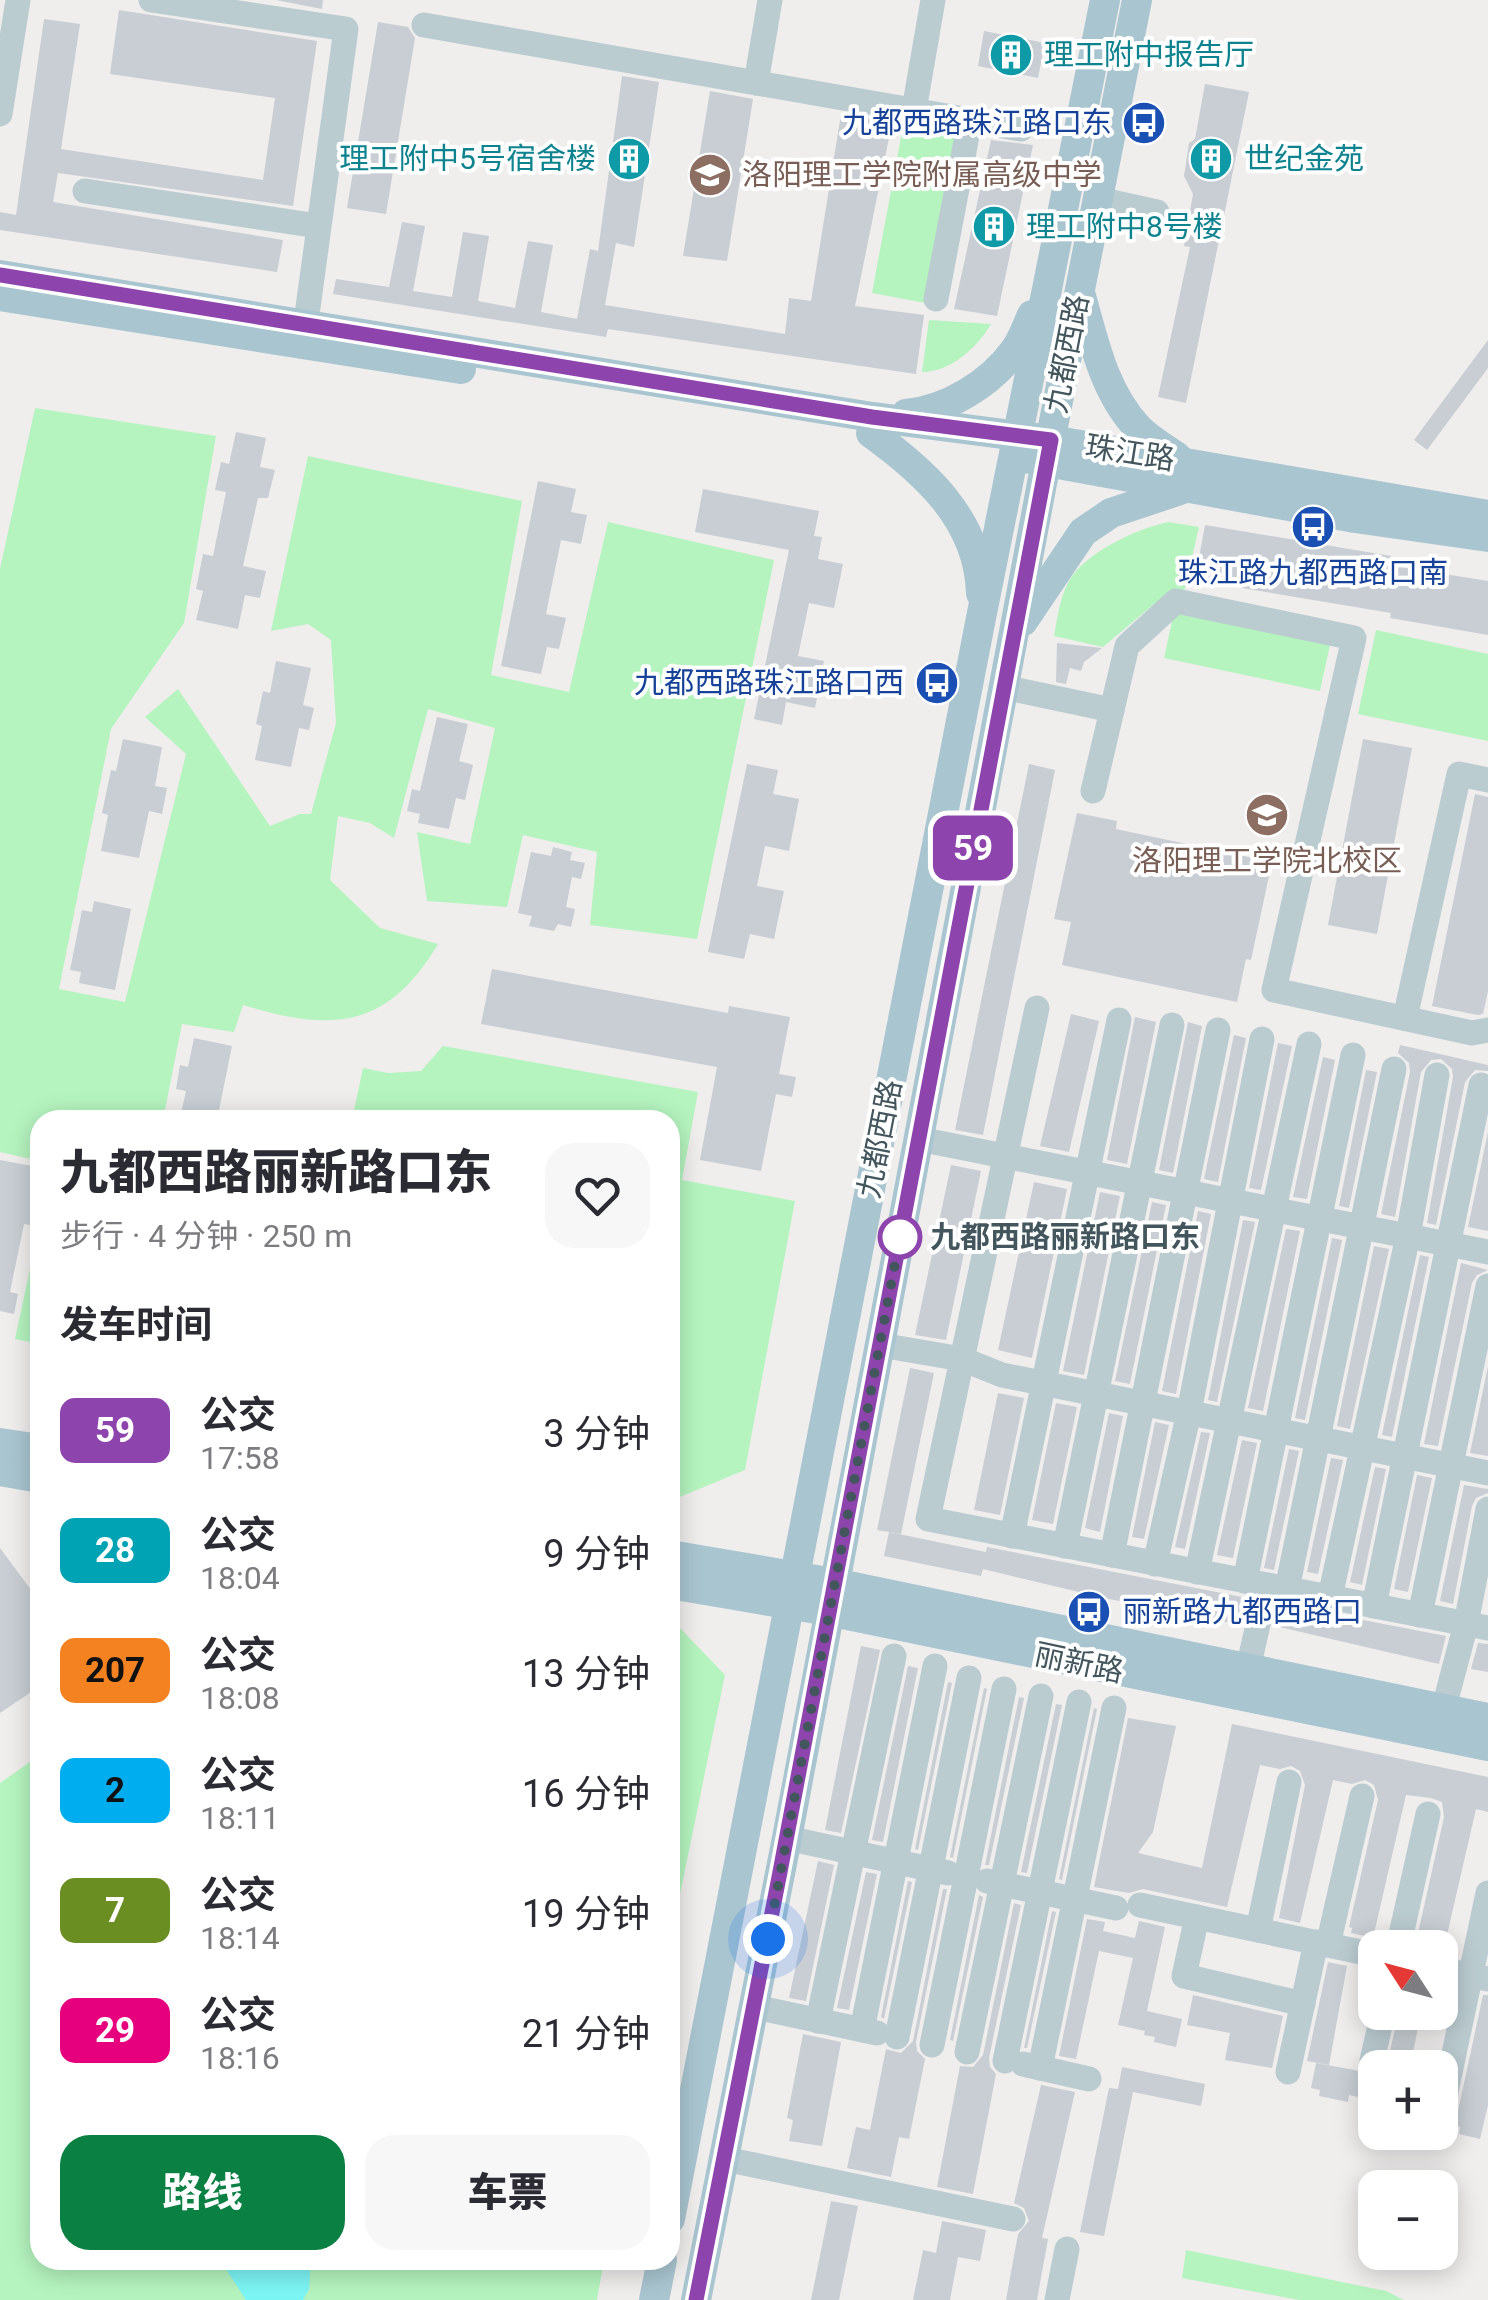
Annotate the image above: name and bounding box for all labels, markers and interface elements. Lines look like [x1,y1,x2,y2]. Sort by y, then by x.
building icon: 理工附中报告厅 [988,32,1034,78]
place label: 理工附中报告厅 [1044,37,1254,72]
bus stop icon: 九都西路珠江路口东 [1121,100,1167,146]
place label: 九都西路珠江路口东 [842,105,1112,140]
building icon: 理工附中5号宿舍楼 [606,136,652,182]
building icon: 世纪金苑 [1188,136,1234,182]
place label: 理工附中5号宿舍楼 [339,141,596,176]
place label: 世纪金苑 [1244,141,1364,176]
school or university icon: 洛阳理工学院附属高级中学 [687,152,733,198]
place label: 洛阳理工学院附属高级中学 [742,157,1102,192]
building icon: 理工附中8号楼 [971,204,1017,250]
place label: 理工附中8号楼 [1026,209,1223,244]
street label: 九都西路 [1038,292,1095,416]
street label: 珠江路 [1083,428,1177,477]
bus stop icon: 珠江路九都西路口南 [1290,504,1336,550]
place label: 珠江路九都西路口南 [1178,555,1448,590]
bus stop icon: 九都西路珠江路口西 [914,660,960,706]
place label: 九都西路珠江路口西 [634,665,904,700]
school or university icon: 洛阳理工学院北校区 [1244,792,1290,838]
line badge: 59 [928,816,1018,880]
text: 59 [953,828,993,869]
place label: 洛阳理工学院北校区 [1132,843,1402,878]
street label: 九都西路 [851,1077,908,1201]
button: heart [545,1143,650,1248]
text: 九都西路丽新路口东 [60,1144,492,1201]
marker: 九都西路丽新路口东 [879,1216,921,1258]
text: 步行 · 4 分钟 · 250 m [60,1217,352,1255]
place label: 九都西路丽新路口东 [930,1219,1200,1254]
text: 发车时间 [60,1303,212,1347]
text: 公交 [200,1393,276,1437]
text: 59 [95,1410,135,1451]
text: 3 分钟 [543,1412,650,1456]
text: 17:58 [200,1439,280,1477]
text: 公交 [200,1513,276,1557]
text: 28 [95,1530,135,1571]
text: 9 分钟 [543,1532,650,1576]
text: 18:04 [200,1559,280,1597]
bus stop icon: 丽新路九都西路口 [1066,1589,1112,1635]
place label: 丽新路九都西路口 [1122,1594,1362,1629]
text: 公交 [200,1633,276,1677]
street label: 丽新路 [1031,1636,1127,1689]
text: 207 [85,1650,145,1691]
text: 13 分钟 [522,1652,650,1696]
text: 18:08 [200,1679,280,1717]
text: 公交 [200,1753,276,1797]
text: 2 [105,1770,125,1811]
text: 16 分钟 [522,1772,650,1816]
text: 18:11 [200,1799,280,1837]
text: 公交 [200,1873,276,1917]
text: 7 [105,1890,125,1931]
text: 19 分钟 [522,1892,650,1936]
your location [743,1914,793,1964]
text: 18:14 [200,1919,280,1957]
north arrow [1358,1930,1458,2030]
map controls [1358,1930,1458,2270]
text: 公交 [200,1993,276,2037]
text: 29 [95,2010,135,2051]
text: 21 分钟 [522,2012,650,2056]
text: 18:16 [200,2039,280,2077]
button: + [1358,2050,1458,2150]
button: 路线 [60,2135,345,2250]
button: 车票 [365,2135,650,2250]
button: − [1358,2170,1458,2270]

